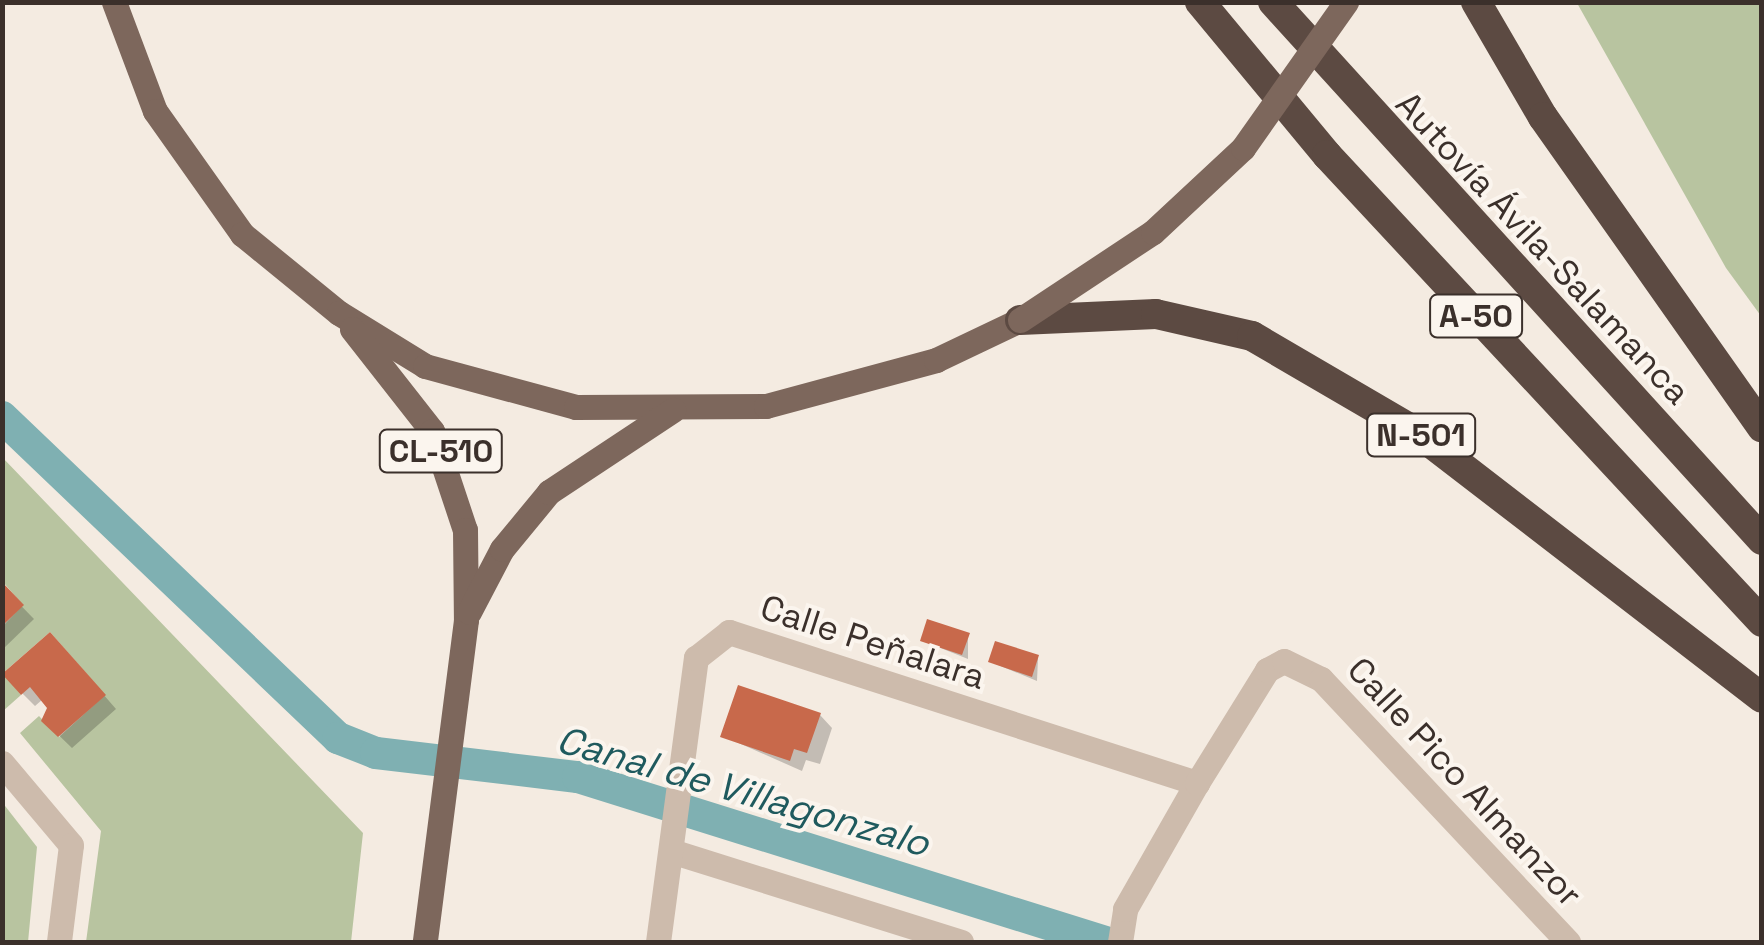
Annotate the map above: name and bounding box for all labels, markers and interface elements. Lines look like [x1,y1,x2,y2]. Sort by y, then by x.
street label: Autovía Ávila-Salamanca [1387,83,1699,413]
road number: A-50 [1428,289,1524,343]
road number: N-501 [1366,408,1476,462]
road number: CL-510 [378,424,504,478]
street label: Calle Peñalara [755,586,991,698]
street label: Calle Pico Almanzor [1339,649,1591,915]
water label: Canal de Villagonzalo [551,717,935,867]

